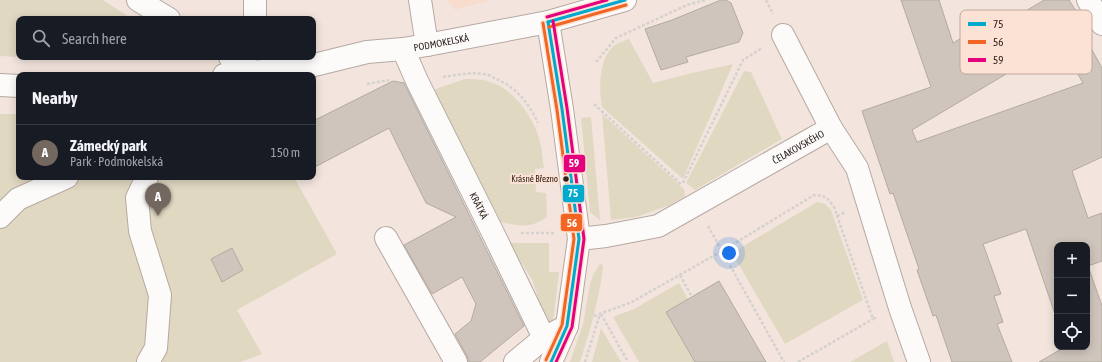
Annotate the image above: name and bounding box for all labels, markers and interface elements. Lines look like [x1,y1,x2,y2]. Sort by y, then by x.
legend [960,10,1092,74]
search box [16,16,316,60]
text: 75 [993,18,1003,30]
icon: search [30,27,52,49]
text: Search here [62,30,127,47]
street label: PODMOKELSKÁ [413,32,470,53]
text: 56 [993,36,1003,48]
text: 59 [993,54,1003,66]
text: Nearby [32,88,78,108]
street label: ČELAKOVSKÉHO [770,128,826,166]
text: Zámecký park [70,137,147,154]
text: A [42,145,48,160]
text: 150 m [271,145,300,160]
text: Park · Podmokelská [70,154,163,169]
line badge: 59 [563,154,586,173]
text: 59 [569,157,579,169]
place label: Krásné Březno [511,174,558,184]
marker: Krásné Březno [561,174,571,184]
pin: A [145,183,171,216]
line badge: 75 [562,184,585,203]
text: 75 [568,187,578,199]
street label: KRÁTKÁ [468,190,491,221]
line badge: 56 [560,213,583,232]
text: 56 [567,217,577,229]
map controls [1054,242,1090,350]
button: + [1054,242,1090,278]
your location [719,243,739,263]
button: − [1054,278,1090,314]
button: locate [1054,314,1090,350]

